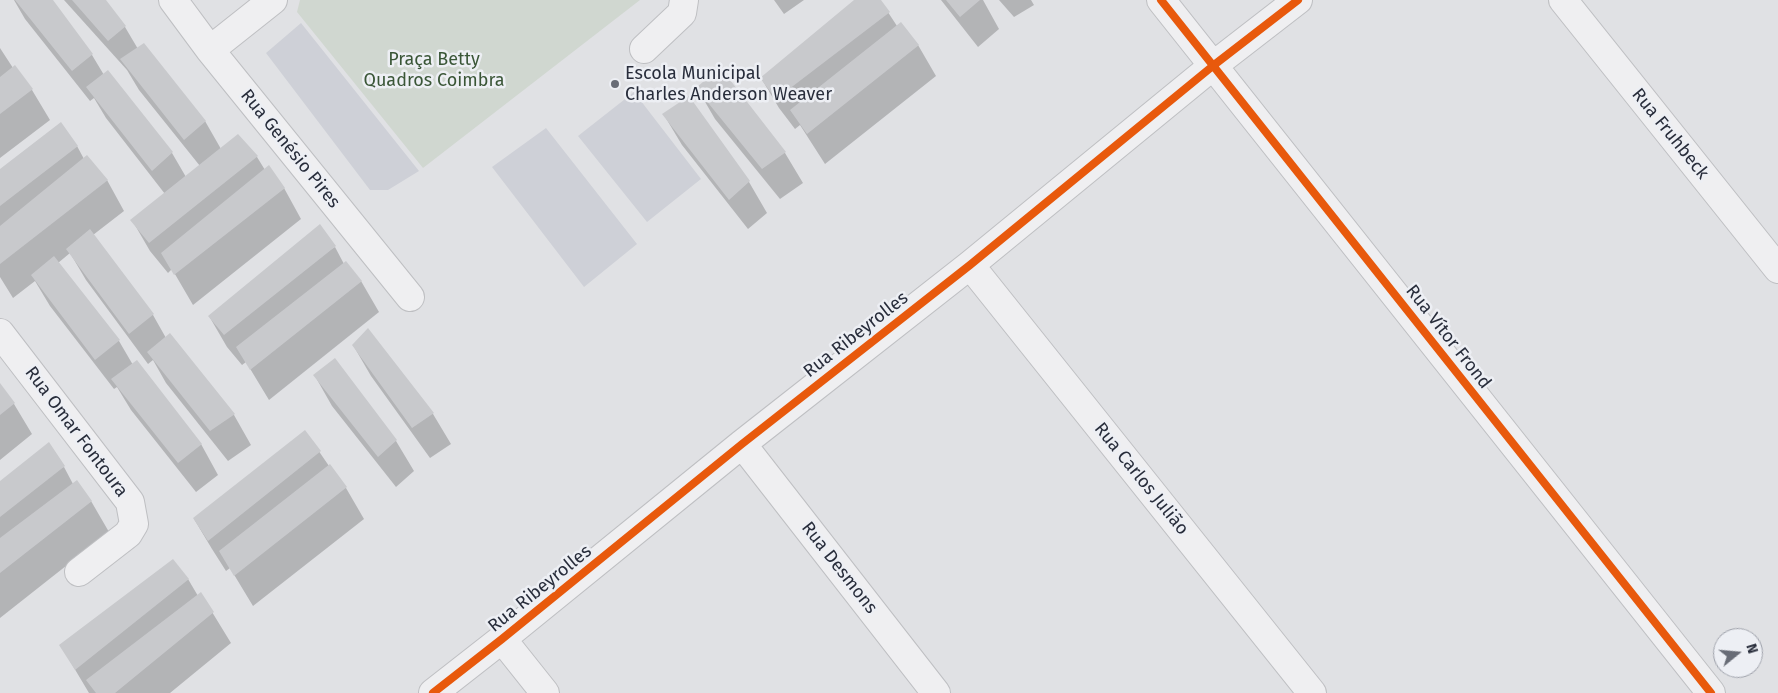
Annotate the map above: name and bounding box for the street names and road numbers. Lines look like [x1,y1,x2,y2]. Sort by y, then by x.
street label: Rua Fruhbeck [1627,84,1713,184]
street label: Rua Genésio Pires [236,85,344,213]
street label: Rua Vítor Frond [1401,281,1495,393]
street label: Rua Ribeyrolles [799,287,913,383]
street label: Rua Omar Fontoura [20,362,132,502]
street label: Rua Carlos Julião [1089,419,1193,539]
street label: Rua Desmons [796,518,882,618]
street label: Rua Ribeyrolles [484,541,596,637]

